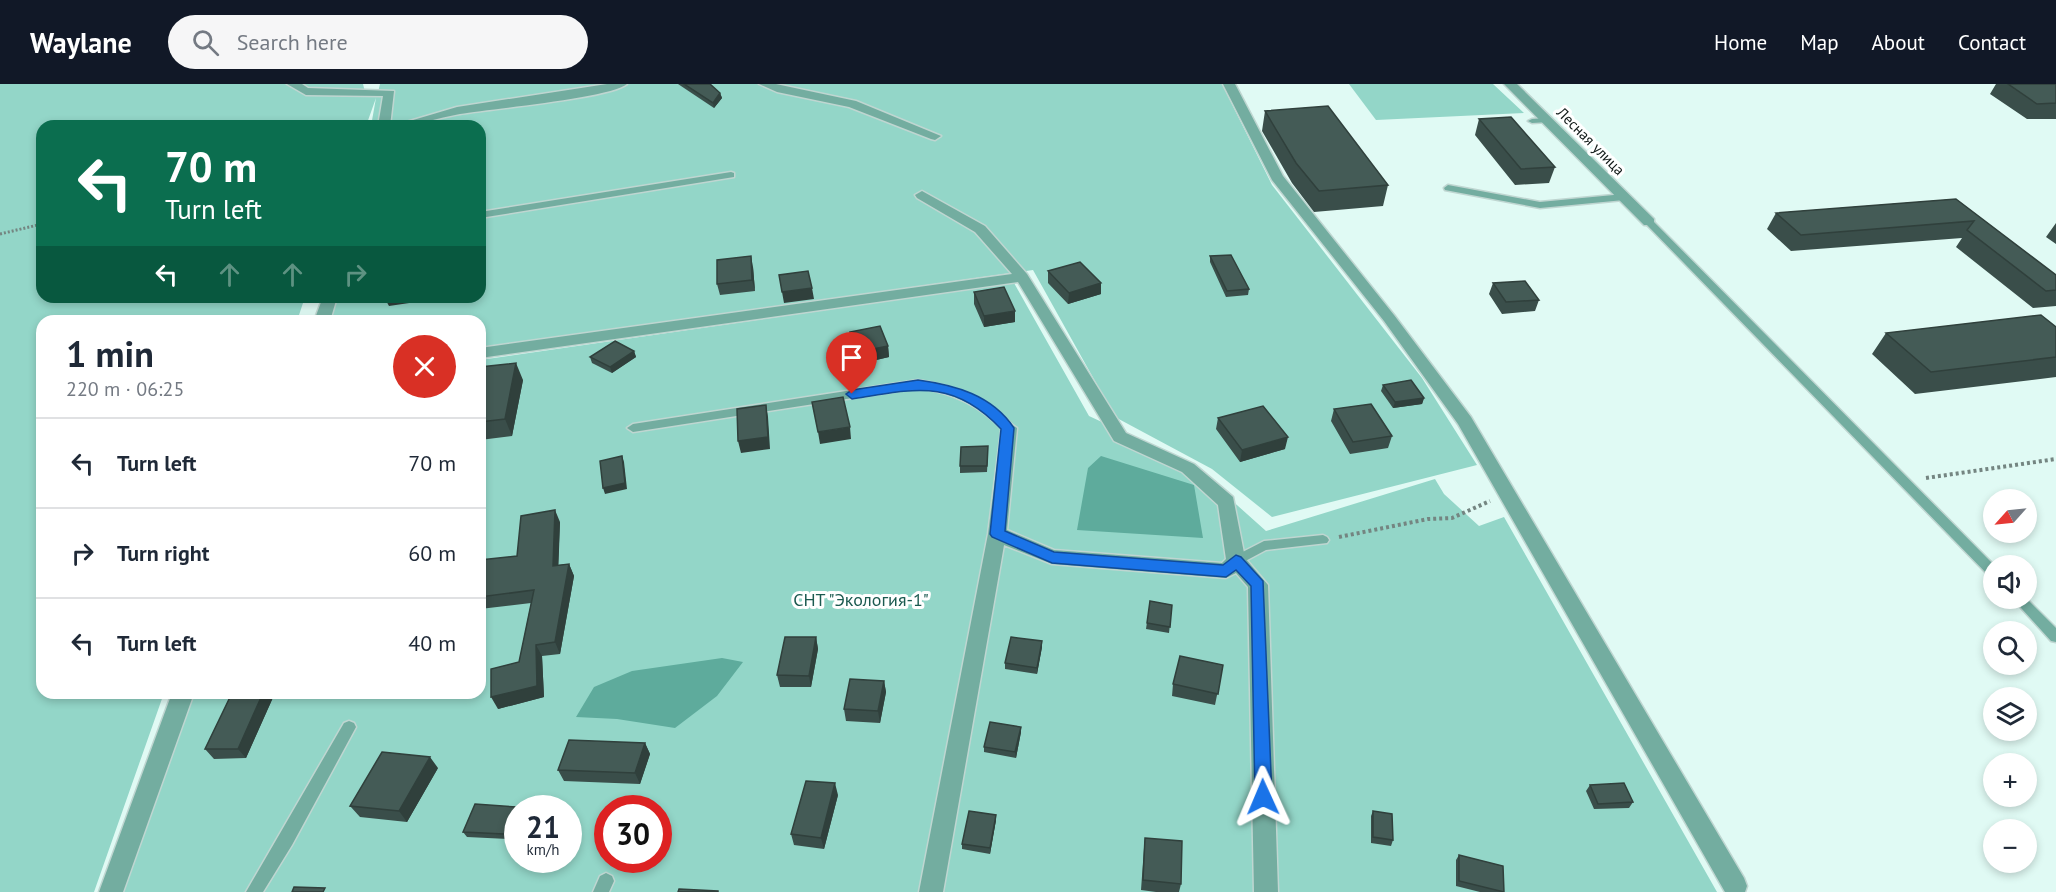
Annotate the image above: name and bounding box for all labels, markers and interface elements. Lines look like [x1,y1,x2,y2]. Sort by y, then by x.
search box [168,15,588,69]
text: Waylane [30,24,132,61]
icon: search [189,26,222,59]
text: Search here [237,28,348,56]
text: Home [1714,29,1767,56]
text: Map [1800,29,1839,56]
text: About [1872,29,1925,56]
text: Contact [1958,29,2026,56]
street label: Лесная улица [1552,102,1629,179]
text: 70 m [165,139,257,194]
icon: left [66,144,144,222]
text: Turn left [165,192,262,226]
icon: left [150,258,183,291]
icon: ahead [213,258,246,291]
icon: ahead [276,258,309,291]
icon: right [339,258,372,291]
text: 1 min [66,330,154,377]
pin [826,332,877,394]
button: close [393,335,456,398]
icon: arrive [835,341,868,374]
text: 220 m · 06:25 [66,376,184,402]
icon: left [66,447,99,480]
text: Turn left [117,449,197,477]
text: 70 m [408,449,456,477]
north arrow [1983,489,2037,543]
map controls [1983,489,2037,873]
icon: right [66,537,99,570]
text: Turn right [117,539,209,567]
text: 60 m [408,539,456,567]
button: sound [1983,555,2037,609]
park label: СНТ "Экология-1" [793,588,929,611]
button: search [1983,621,2037,675]
icon: left [66,627,99,660]
text: Turn left [117,629,197,657]
text: 40 m [408,629,456,657]
button: layers [1983,687,2037,741]
button: + [1983,753,2037,807]
position arrow [1231,765,1295,829]
speed limit sign: 30 [594,795,672,873]
text: 21 [526,807,560,846]
button: − [1983,819,2037,873]
text: km/h [527,840,559,859]

